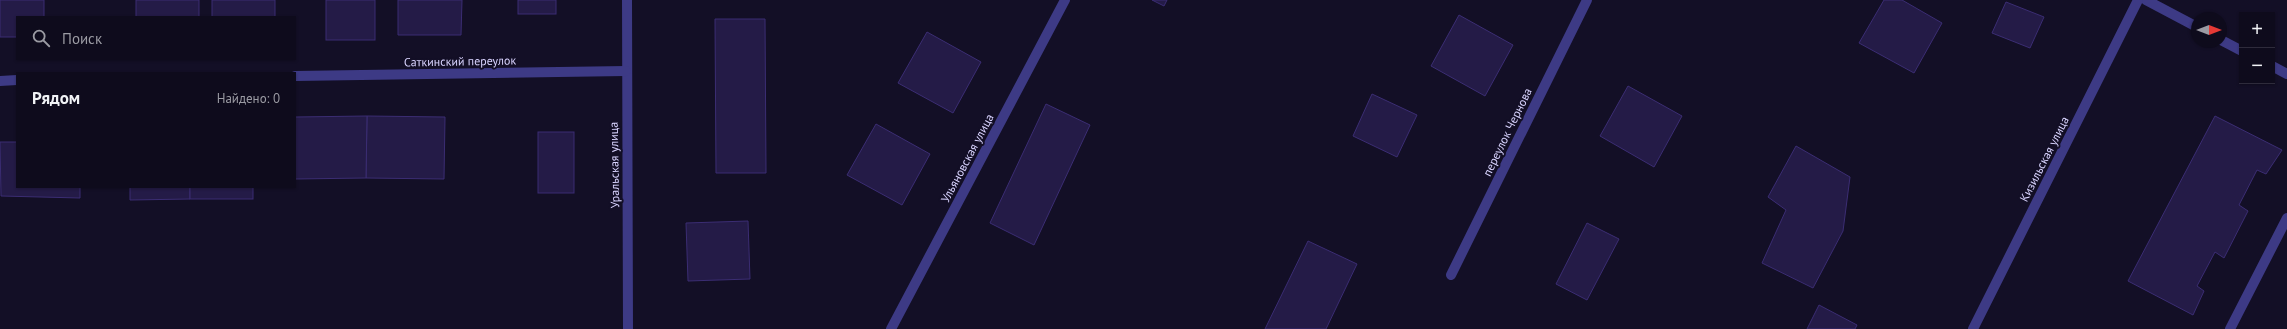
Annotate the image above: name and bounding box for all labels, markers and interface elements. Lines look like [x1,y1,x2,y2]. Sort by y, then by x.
north arrow [2191,12,2227,48]
map controls [2239,12,2275,84]
button: + [2239,12,2275,48]
search box [16,16,296,60]
icon: search [30,27,52,49]
text: Поиск [62,29,102,48]
button: − [2239,48,2275,84]
street label: Саткинский переулок [404,53,517,69]
street label: переулок Чернова [1479,85,1535,179]
text: Рядом [32,87,80,109]
text: Найдено: 0 [217,90,280,107]
street label: Ульяновская улица [937,111,997,205]
street label: Кизильская улица [2016,114,2072,204]
street label: Уральская улица [606,122,622,208]

